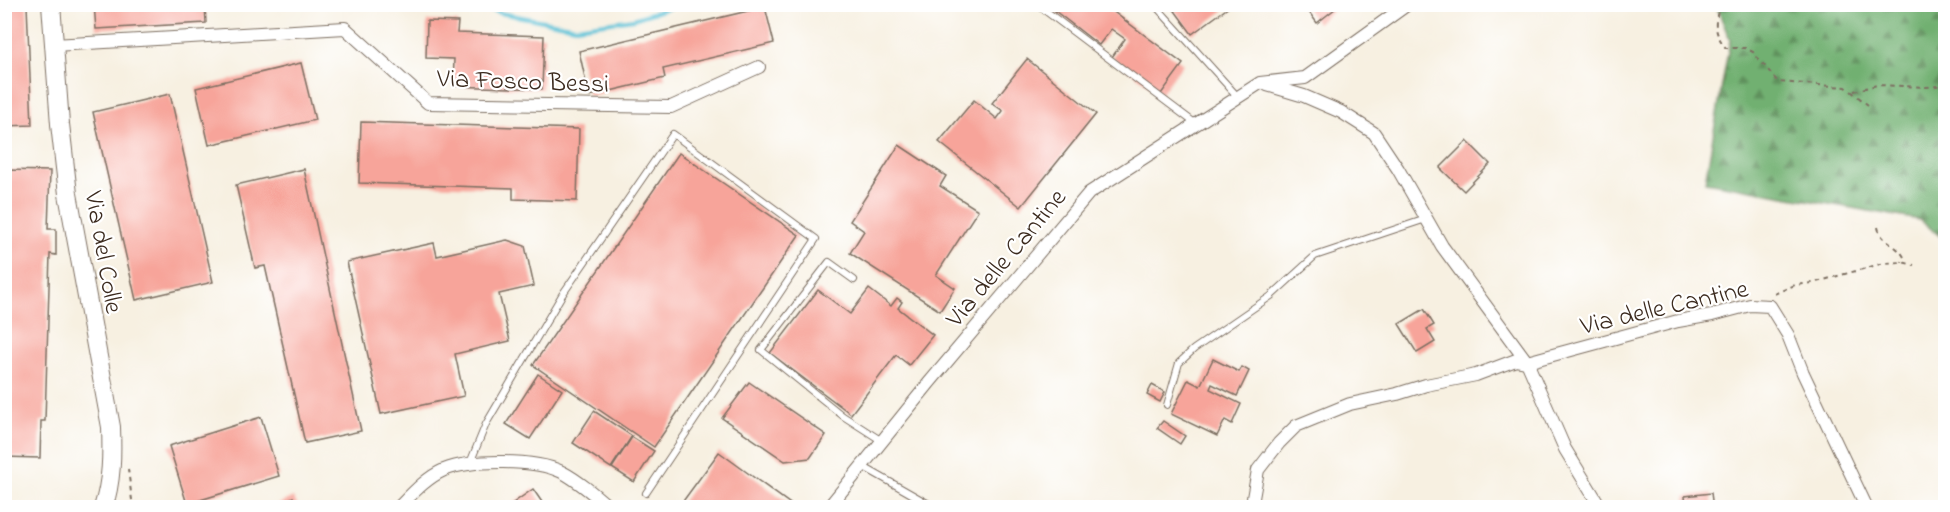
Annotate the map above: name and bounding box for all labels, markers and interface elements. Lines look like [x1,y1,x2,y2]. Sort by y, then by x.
street label: Via Fosco Bessi [435,61,609,105]
street label: Via delle Cantine [937,181,1077,337]
street label: Via del Colle [72,188,132,317]
street label: Via delle Cantine [1576,271,1753,347]

